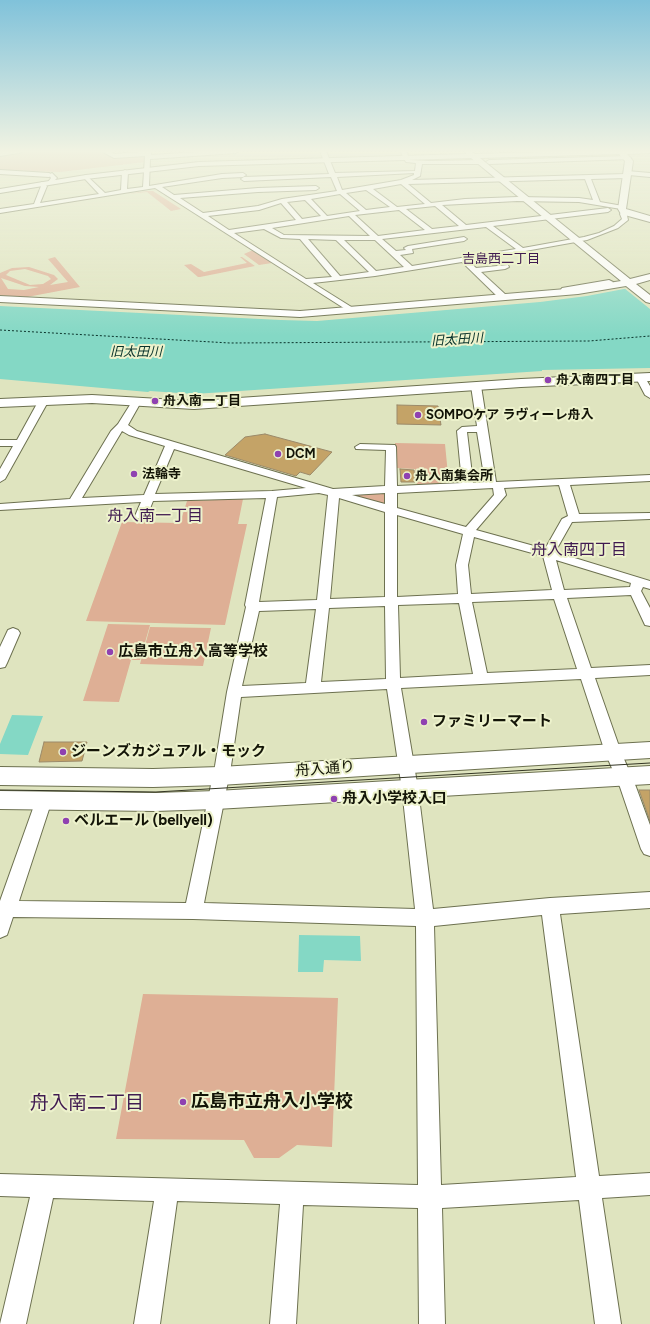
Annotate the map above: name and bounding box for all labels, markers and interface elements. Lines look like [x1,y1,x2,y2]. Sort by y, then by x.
district label: 吉島西二丁目 [462,251,540,267]
water label: 旧太田川 [431,330,483,350]
water label: 旧太田川 [110,344,162,360]
place label: 舟入南四丁目 [556,372,634,388]
marker: 舟入南四丁目 [543,375,553,385]
place label: 舟入南一丁目 [163,393,241,409]
marker: 舟入南一丁目 [150,396,160,406]
place label: SOMPOケア ラヴィーレ舟入 [426,407,593,423]
marker: SOMPOケア ラヴィーレ舟入 [413,410,423,420]
place label: DCM [286,446,316,462]
marker: DCM [273,449,283,459]
place label: 法輪寺 [142,466,181,482]
place label: 舟入南集会所 [415,468,493,484]
marker: 法輪寺 [129,469,139,479]
marker: 舟入南集会所 [402,471,412,481]
district label: 舟入南一丁目 [107,506,203,526]
district label: 舟入南四丁目 [531,540,627,560]
place label: 広島市立舟入高等学校 [118,643,268,661]
marker: 広島市立舟入高等学校 [105,647,115,657]
place label: ファミリーマート [432,713,552,731]
marker: ファミリーマート [419,717,429,727]
place label: ジーンズカジュアル・モック [71,743,266,761]
marker: ジーンズカジュアル・モック [58,747,68,757]
street label: 舟入通り [294,758,356,780]
place label: 舟入小学校入口 [342,790,447,808]
marker: 舟入小学校入口 [329,794,339,804]
place label: ベルエール (bellyell) [74,812,213,830]
marker: ベルエール (bellyell) [61,816,71,826]
place label: 広島市立舟入小学校 [191,1091,353,1113]
district label: 舟入南二丁目 [30,1092,144,1114]
marker: 広島市立舟入小学校 [178,1097,188,1107]

